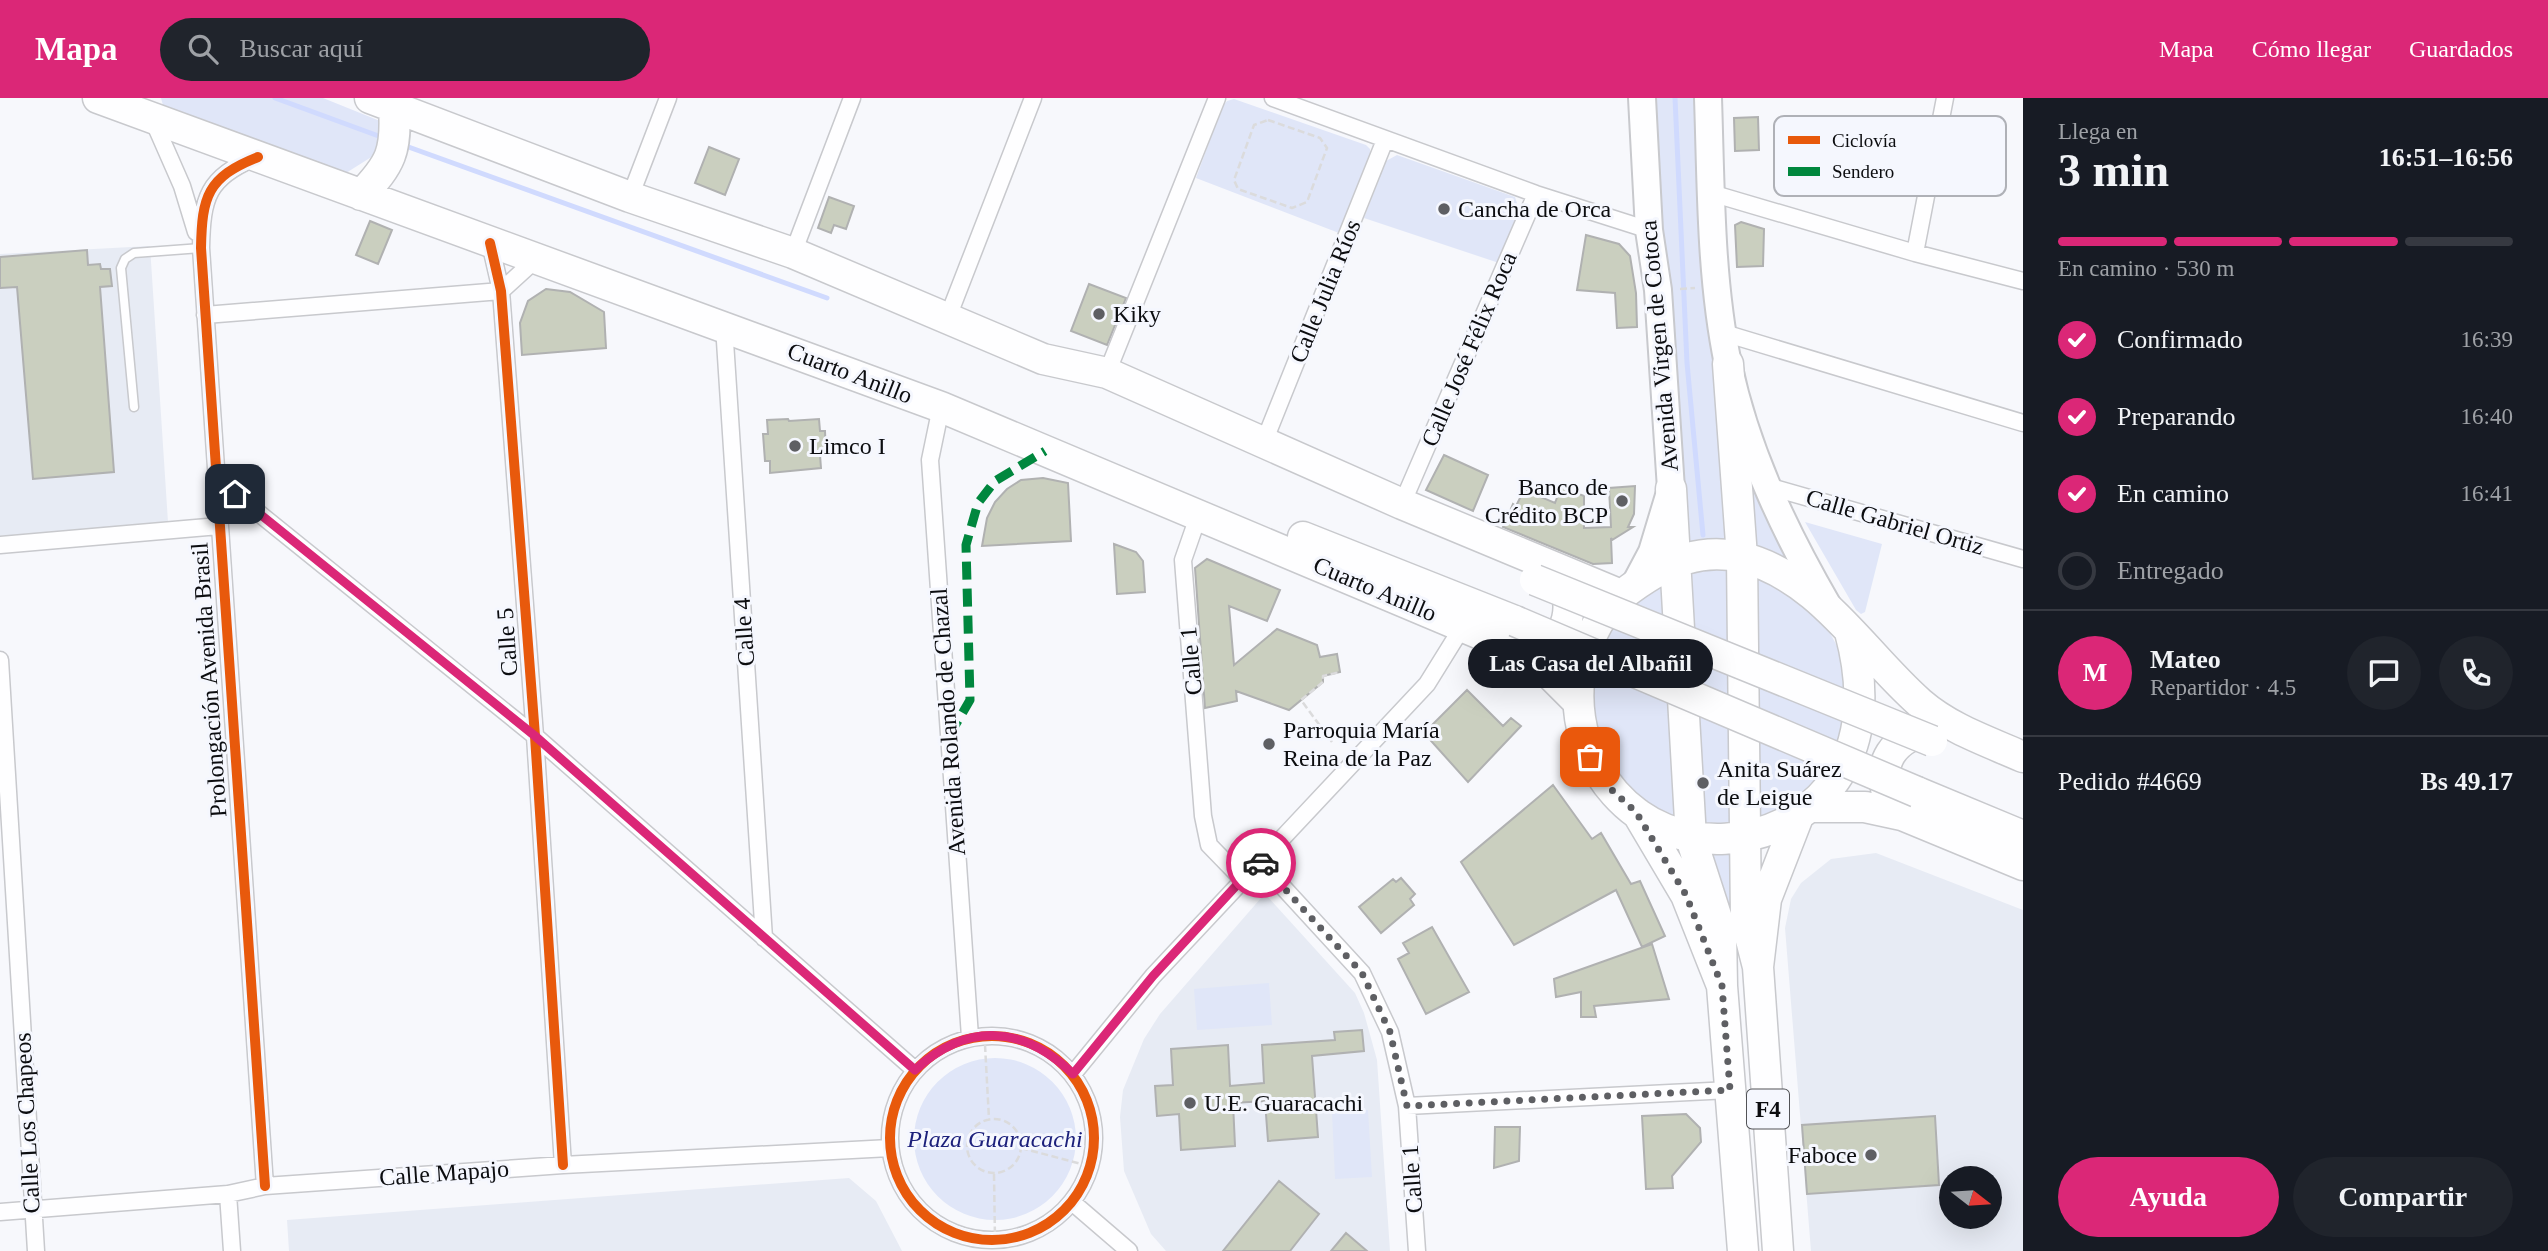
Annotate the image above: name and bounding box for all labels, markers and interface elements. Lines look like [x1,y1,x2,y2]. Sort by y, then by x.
search box [160,18,650,81]
icon: search [184,30,222,68]
text: Mapa [35,31,118,67]
text: Buscar aquí [240,34,363,63]
text: Mapa [2159,36,2214,62]
text: Cómo llegar [2252,36,2371,62]
text: Guardados [2409,36,2513,62]
legend [1774,116,2006,196]
text: Llega en [2058,119,2138,144]
text: Ciclovía [1832,130,1897,151]
text: 16:51–16:56 [2379,143,2513,172]
text: 3 min [2058,145,2169,196]
text: Sendero [1832,161,1894,182]
place label: Cancha de Orca [1458,196,1612,222]
marker: Cancha de Orca [1436,201,1452,217]
street label: Calle Julia Ríos [1284,216,1366,366]
street label: Avenida Virgen de Cotoca [1635,219,1683,473]
street label: Calle José Félix Roca [1416,248,1522,450]
text: En camino · 530 m [2058,256,2234,281]
place label: Kiky [1113,301,1161,327]
marker: Kiky [1091,306,1107,322]
icon: check [2058,321,2096,359]
text: Confirmado [2117,325,2243,354]
text: 16:39 [2461,327,2513,352]
street label: Cuarto Anillo [784,337,916,409]
icon: check [2058,398,2096,436]
text: Preparando [2117,402,2235,431]
text: 16:40 [2461,404,2513,429]
place label: Limco I [809,433,886,459]
marker: Limco I [787,438,803,454]
pin [205,464,265,524]
place label: Banco de Crédito BCP [1485,474,1608,528]
icon: home [216,475,254,513]
icon: check [2058,475,2096,513]
text: En camino [2117,479,2229,508]
text: 16:41 [2461,481,2513,506]
street label: Calle Gabriel Ortiz [1803,484,1987,560]
marker: Banco de Crédito BCP [1614,493,1630,509]
street label: Prolongación Avenida Brasil [186,541,232,818]
street label: Cuarto Anillo [1309,551,1441,627]
text: Entregado [2117,556,2224,585]
street label: Avenida Rolando de Chazal [926,587,970,857]
street label: Calle 4 [729,597,759,667]
street label: Calle 5 [492,607,522,677]
street label: Calle 1 [1175,626,1207,696]
button: chat [2347,636,2421,710]
button: phone [2439,636,2513,710]
callout: Las Casa del Albañil [1468,638,1712,687]
text: Mateo [2150,645,2221,674]
text: Las Casa del Albañil [1489,651,1692,676]
text: M [2083,658,2107,687]
text: Repartidor · 4.5 [2150,675,2296,700]
place label: Parroquia María Reina de la Paz [1283,717,1440,771]
pin [1560,727,1620,787]
marker: Parroquia María Reina de la Paz [1261,736,1277,752]
icon: bag [1571,738,1609,776]
place label: Anita Suárez de Leigue [1717,756,1842,810]
text: Pedido #4669 [2058,767,2202,796]
text: Bs 49.17 [2421,767,2513,796]
marker: Anita Suárez de Leigue [1695,775,1711,791]
courier [1226,828,1296,898]
icon: car [1242,844,1280,882]
street label: Calle Los Chapeos [9,1032,45,1214]
place label: U.E. Guaracachi [1204,1090,1364,1116]
road number: F4 [1747,1090,1789,1128]
marker: U.E. Guaracachi [1182,1095,1198,1111]
park label: Plaza Guaracachi [906,1126,1083,1152]
place label: Faboce [1788,1142,1857,1168]
street label: Calle 1 [1397,1144,1427,1214]
marker: Faboce [1863,1147,1879,1163]
street label: Calle Mapajo [378,1155,510,1191]
button: Ayuda [2058,1157,2279,1237]
button: Compartir [2293,1157,2513,1237]
north arrow [1939,1166,2002,1228]
map controls [1939,1166,2002,1229]

